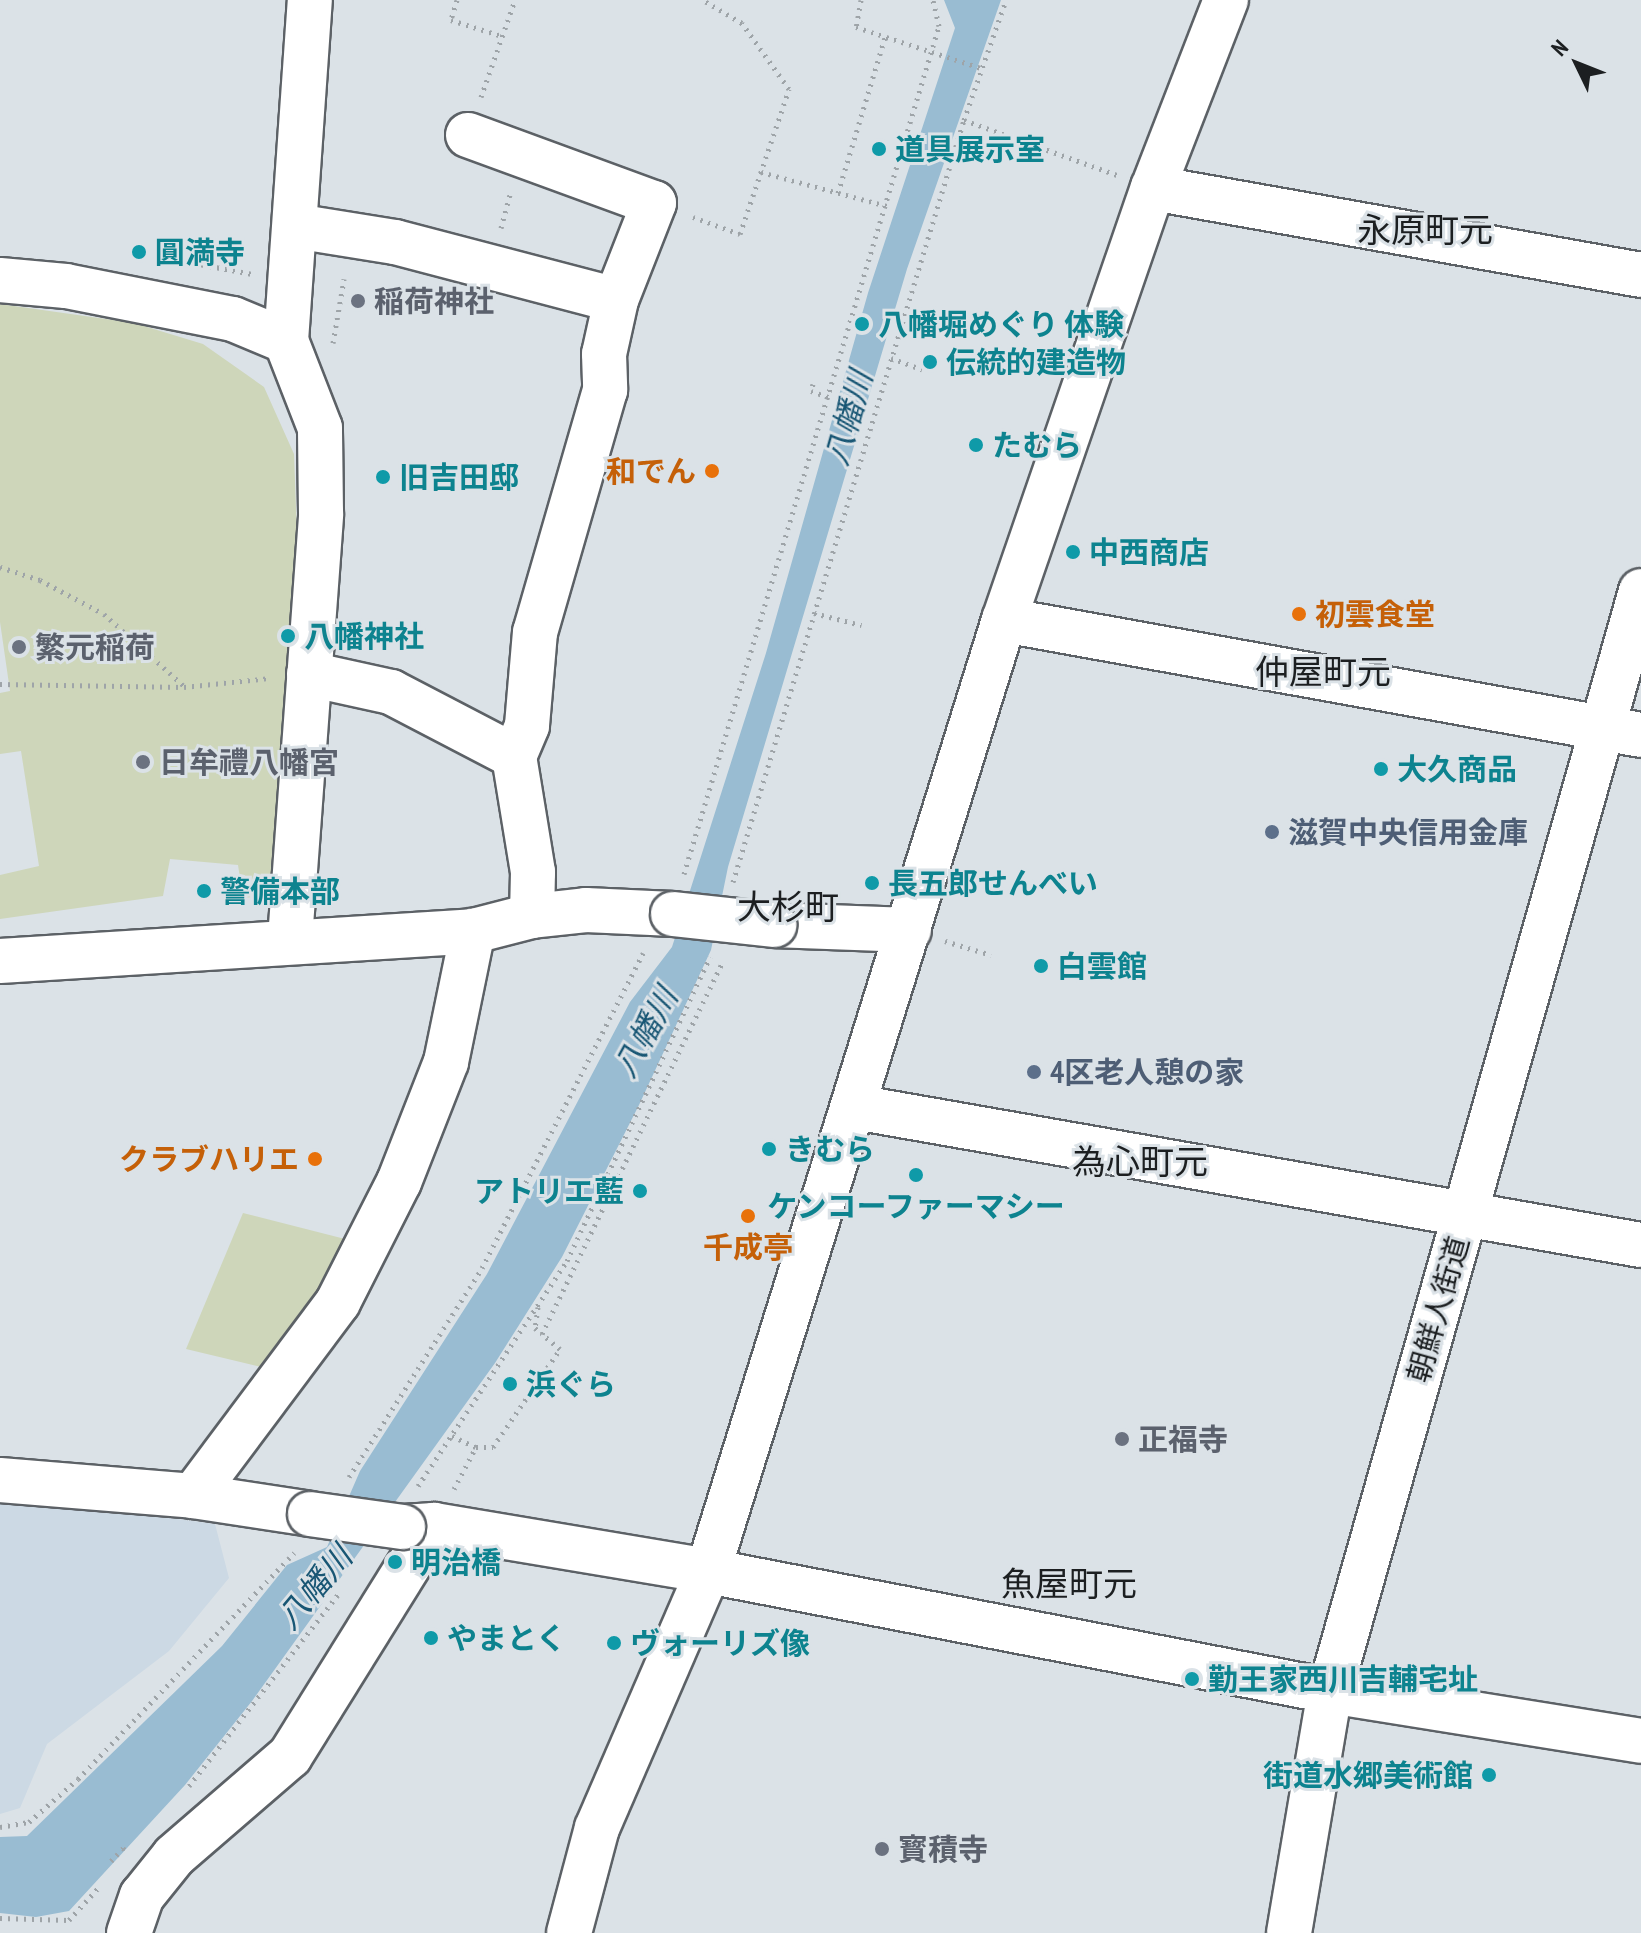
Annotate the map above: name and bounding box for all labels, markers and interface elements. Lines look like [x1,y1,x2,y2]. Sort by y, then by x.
north arrow [1537,24,1617,104]
text: N [1545,34,1574,62]
place label: 道具展示室 [895,131,1045,167]
marker: 道具展示室 [870,140,888,158]
district label: 永原町元 [1357,210,1493,250]
place label: 圓満寺 [155,234,245,270]
marker: 圓満寺 [130,243,148,261]
place label: 稲荷神社 [374,283,494,319]
marker: 稲荷神社 [349,292,367,310]
place label: 八幡堀めぐり 体験 [878,306,1124,342]
marker: 八幡堀めぐり 体験 [853,315,871,333]
place label: 伝統的建造物 [946,344,1126,380]
marker: 伝統的建造物 [921,353,939,371]
water label: 八幡川 [816,367,880,469]
place label: たむら [992,427,1082,463]
marker: たむら [967,436,985,454]
place label: 和でん [606,453,696,489]
place label: 旧吉田邸 [399,459,519,495]
marker: 和でん [703,462,721,480]
marker: 旧吉田邸 [374,468,392,486]
place label: 中西商店 [1089,534,1209,570]
marker: 中西商店 [1064,543,1082,561]
place label: 初雲食堂 [1315,596,1435,632]
marker: 初雲食堂 [1290,605,1308,623]
place label: 八幡神社 [304,618,424,654]
marker: 八幡神社 [279,627,297,645]
place label: 繁元稲荷 [35,629,155,665]
marker: 繁元稲荷 [10,638,28,656]
district label: 仲屋町元 [1255,652,1391,692]
place label: 日牟禮八幡宮 [159,744,339,780]
place label: 大久商品 [1397,751,1517,787]
marker: 日牟禮八幡宮 [134,753,152,771]
marker: 大久商品 [1372,760,1390,778]
place label: 滋賀中央信用金庫 [1288,814,1528,850]
marker: 滋賀中央信用金庫 [1263,823,1281,841]
place label: 長五郎せんべい [888,865,1098,901]
place label: 警備本部 [220,873,340,909]
marker: 長五郎せんべい [863,874,881,892]
marker: 警備本部 [195,882,213,900]
district label: 大杉町 [737,887,839,927]
place label: 白雲館 [1057,948,1147,984]
marker: 白雲館 [1032,957,1050,975]
water label: 八幡川 [605,981,685,1083]
place label: 4区老人憩の家 [1050,1054,1244,1090]
marker: 4区老人憩の家 [1025,1063,1043,1081]
place label: きむら [785,1131,875,1167]
marker: きむら [760,1140,778,1158]
place label: クラブハリエ [119,1141,299,1177]
district label: 為心町元 [1072,1142,1208,1182]
marker: クラブハリエ [306,1150,324,1168]
marker: ケンコーファーマシー [907,1166,925,1184]
place label: アトリエ藍 [474,1173,624,1209]
marker: アトリエ藍 [631,1182,649,1200]
place label: ケンコーファーマシー [766,1188,1066,1224]
marker: 千成亭 [739,1207,757,1225]
place label: 千成亭 [703,1229,793,1265]
street label: 朝鮮人街道 [1400,1232,1476,1386]
place label: 浜ぐら [526,1366,616,1402]
marker: 浜ぐら [501,1375,519,1393]
place label: 正福寺 [1138,1421,1228,1457]
marker: 正福寺 [1113,1430,1131,1448]
water label: 八幡川 [268,1538,360,1636]
place label: 明治橋 [411,1544,501,1580]
marker: 明治橋 [386,1553,404,1571]
district label: 魚屋町元 [1001,1564,1137,1604]
place label: やまとく [447,1620,567,1656]
place label: ヴォーリズ像 [630,1625,810,1661]
marker: やまとく [422,1629,440,1647]
marker: ヴォーリズ像 [605,1634,623,1652]
place label: 勤王家西川吉輔宅址 [1208,1661,1478,1697]
marker: 勤王家西川吉輔宅址 [1183,1670,1201,1688]
place label: 街道水郷美術館 [1263,1757,1473,1793]
marker: 街道水郷美術館 [1480,1766,1498,1784]
place label: 寳積寺 [898,1831,988,1867]
marker: 寳積寺 [873,1840,891,1858]

